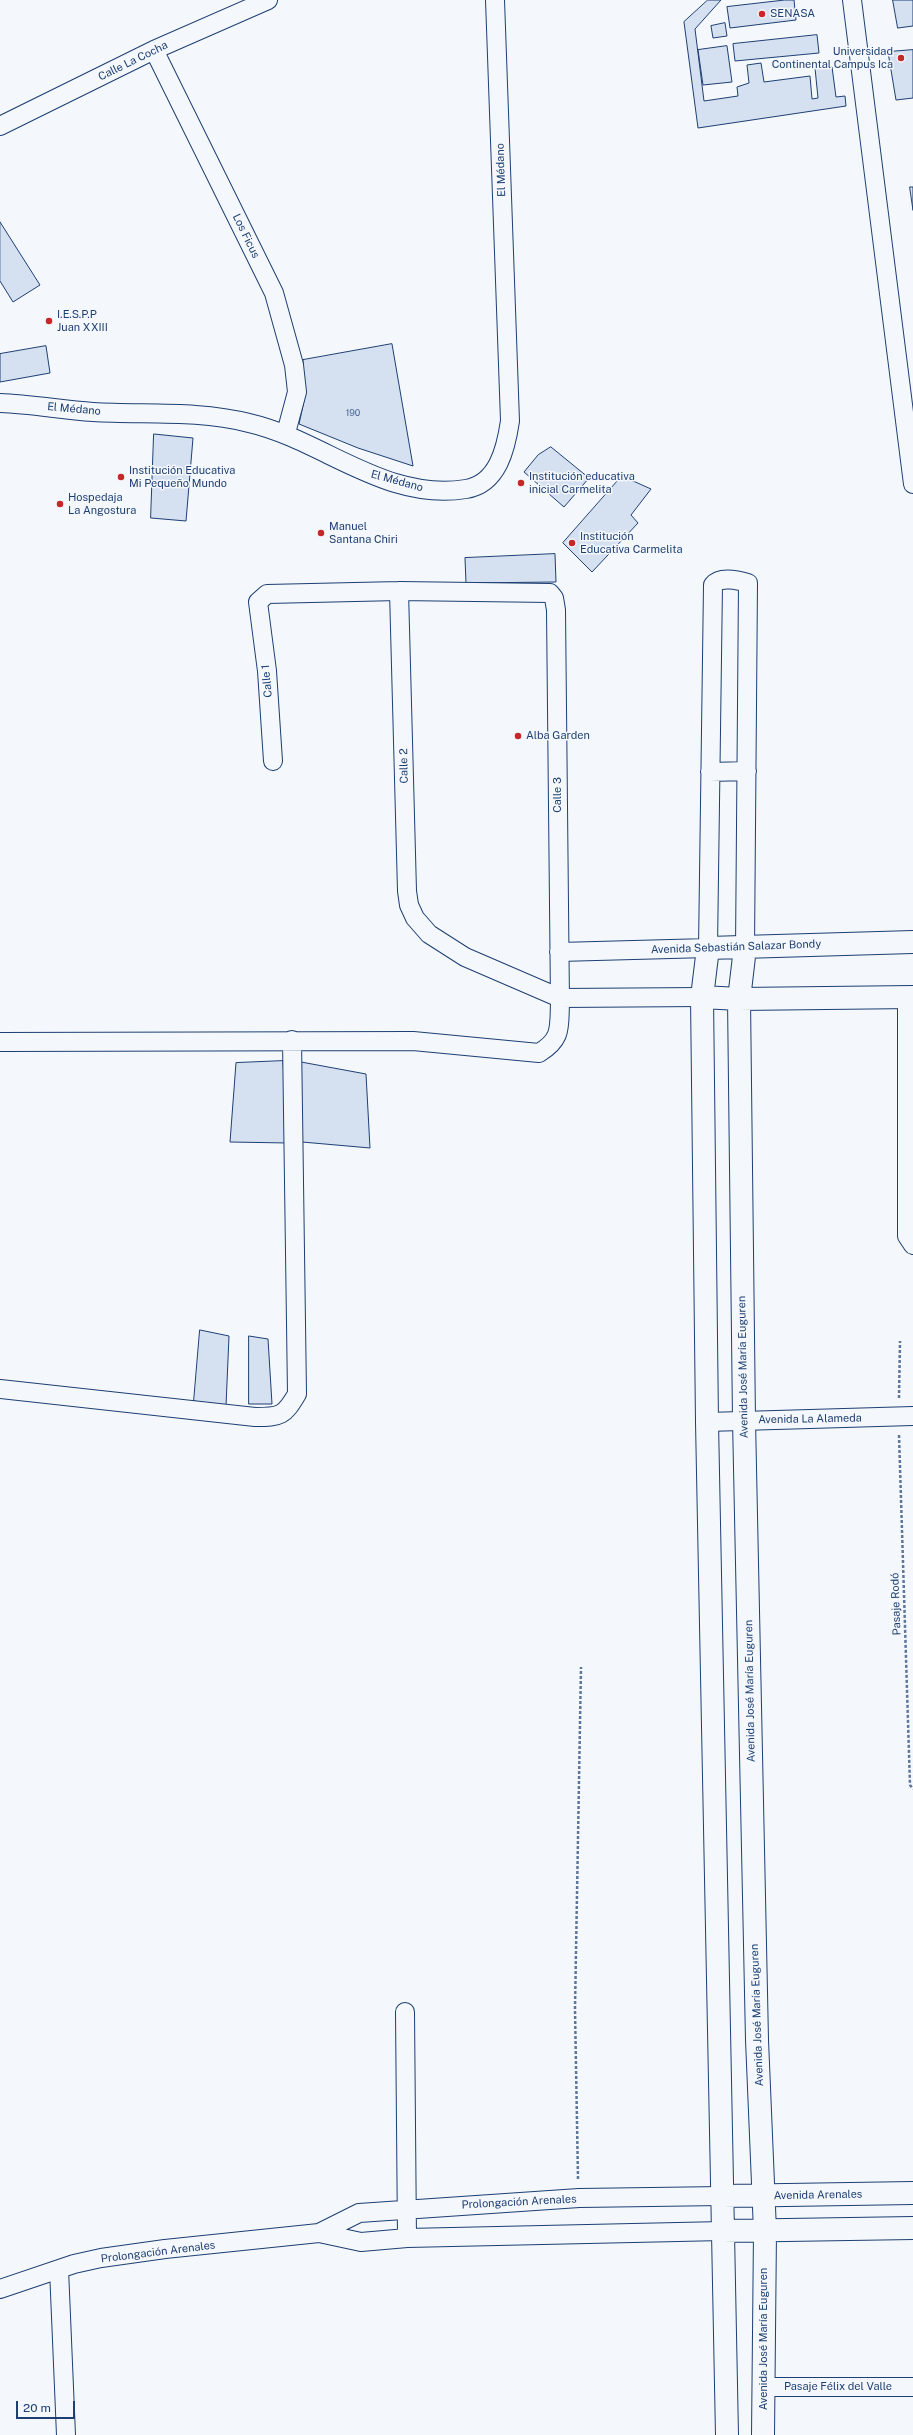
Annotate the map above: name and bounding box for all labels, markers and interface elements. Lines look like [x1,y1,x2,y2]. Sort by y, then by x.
place label: SENASA [770,7,815,21]
marker: SENASA [757,9,767,19]
street label: Calle La Cocha [96,38,170,84]
place label: Universidad Continental Campus Ica [772,45,893,71]
marker: Universidad Continental Campus Ica [896,53,906,63]
street label: El Médano [493,143,509,197]
street label: Los Ficus [230,212,262,260]
place label: I.E.S.P.P Juan XXIII [57,308,108,334]
marker: I.E.S.P.P Juan XXIII [44,316,54,326]
street label: El Médano [47,400,101,418]
house number: 190 [346,408,360,418]
place label: Institución Educativa Mi Pequeño Mundo [129,464,235,490]
street label: El Médano [369,468,425,494]
place label: Institución educativa inicial Carmelita [529,470,635,496]
marker: Institución Educativa Mi Pequeño Mundo [116,472,126,482]
marker: Institución educativa inicial Carmelita [516,478,526,488]
place label: Hospedaja La Angostura [68,491,136,517]
marker: Hospedaja La Angostura [55,499,65,509]
place label: Manuel Santana Chiri [329,520,398,546]
marker: Manuel Santana Chiri [316,528,326,538]
place label: Institución Educativa Carmelita [580,530,683,556]
marker: Institución Educativa Carmelita [567,538,577,548]
street label: Calle 1 [259,664,275,698]
place label: Alba Garden [526,729,590,743]
marker: Alba Garden [513,731,523,741]
street label: Calle 2 [397,748,411,784]
street label: Calle 3 [551,777,565,813]
street label: Avenida Sebastián Salazar Bondy [651,937,821,957]
street label: Avenida José María Euguren [735,1296,751,1438]
street label: Avenida La Alameda [758,1411,862,1427]
street label: Pasaje Rodó [888,1572,904,1636]
street label: Avenida José María Euguren [742,1620,758,1762]
street label: Avenida José María Euguren [748,1943,766,2087]
street label: Avenida Arenales [774,2188,862,2202]
street label: Prolongación Arenales [461,2192,577,2212]
street label: Prolongación Arenales [100,2238,216,2266]
street label: Avenida José María Euguren [757,2268,771,2410]
street label: Pasaje Félix del Valle [784,2380,892,2394]
scale bar [18,2393,77,2419]
text: 20 m [23,2401,51,2415]

